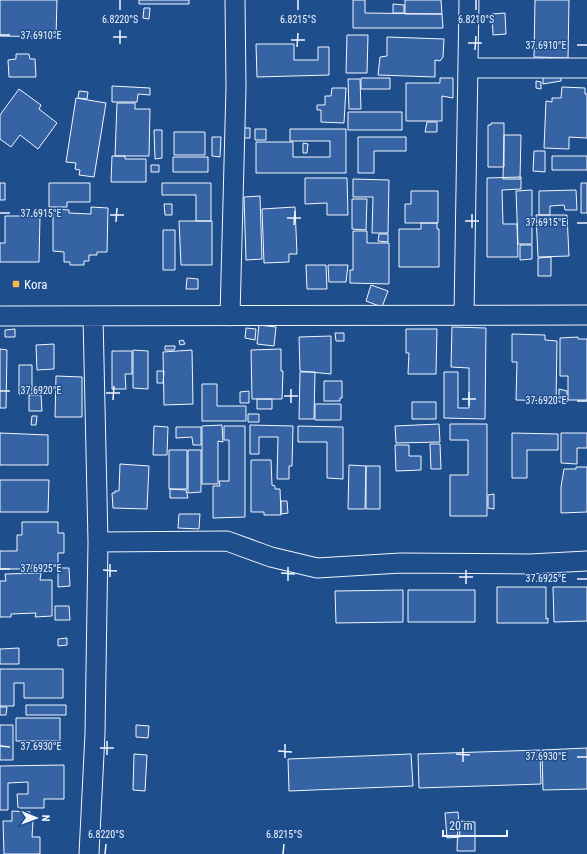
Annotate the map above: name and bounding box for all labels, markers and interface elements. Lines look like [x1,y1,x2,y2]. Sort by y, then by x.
text: 6.8220°S [102,14,138,25]
text: 6.8215°S [280,14,316,25]
text: 6.8210°S [458,14,494,25]
text: 37.6910°E [21,30,62,41]
text: 37.6910°E [526,40,567,51]
text: 37.6915°E [21,208,62,219]
text: 37.6915°E [526,217,567,228]
place label: Kora [24,277,47,292]
marker: Kora [11,279,21,289]
text: 37.6920°E [21,385,62,396]
text: 37.6920°E [526,395,567,406]
text: 37.6925°E [21,563,62,574]
text: 37.6925°E [526,573,567,584]
text: 37.6930°E [21,741,62,752]
text: 37.6930°E [526,751,567,762]
north arrow [16,798,56,838]
scale bar [443,812,507,838]
text: N [39,815,52,822]
text: 20 m [449,819,473,833]
text: 6.8220°S [88,829,124,840]
text: 6.8215°S [266,829,302,840]

